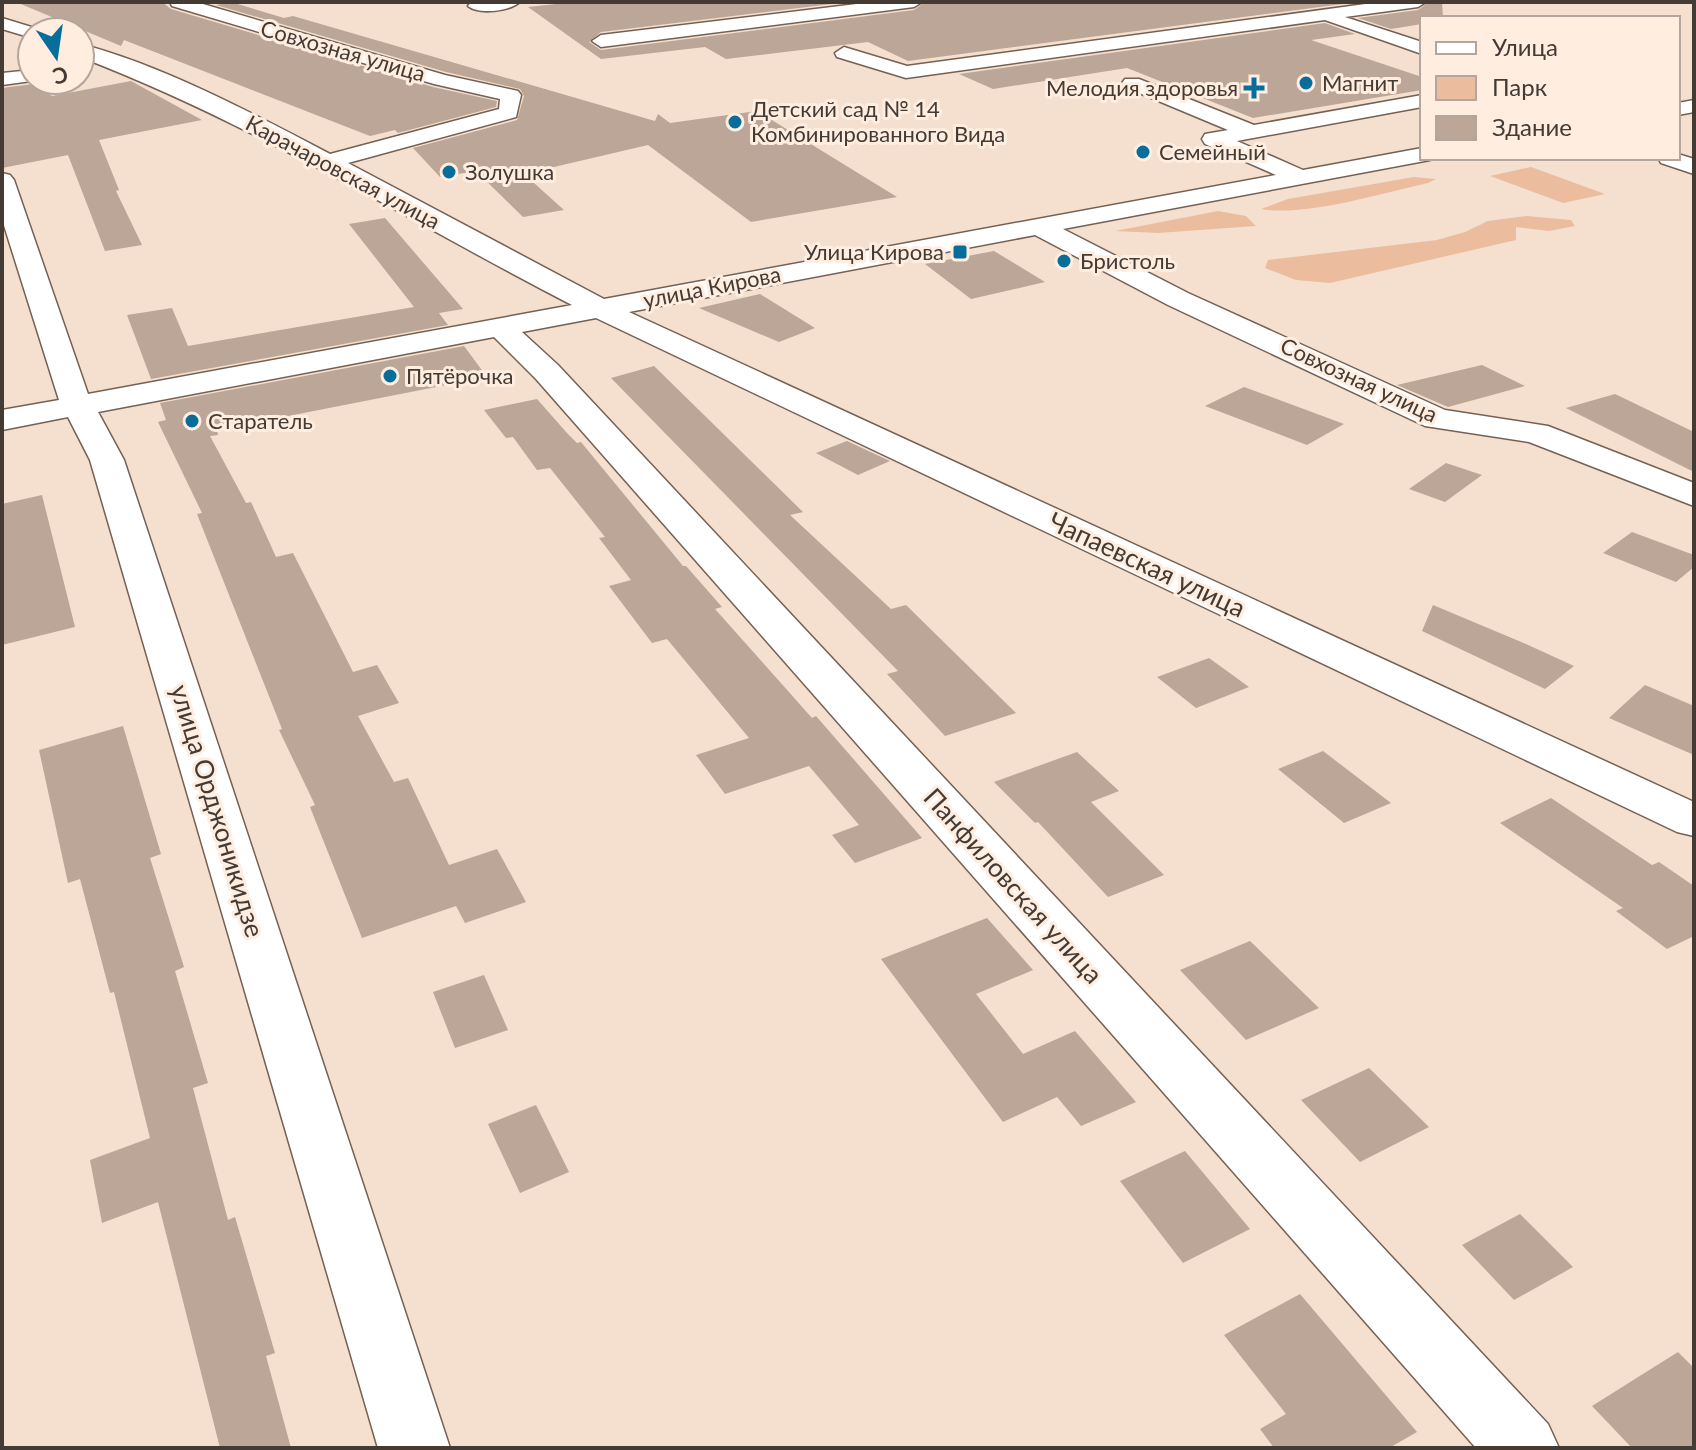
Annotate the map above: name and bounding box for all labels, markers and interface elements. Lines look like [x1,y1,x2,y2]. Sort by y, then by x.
street label: Совхозная улица [258,14,429,87]
north arrow [16,16,96,96]
legend [1420,16,1680,160]
text: Улица [1492,32,1558,61]
text: С [50,61,71,91]
place label: Магнит [1322,69,1398,96]
text: Парк [1492,72,1548,101]
place label: Мелодия здоровья [1046,74,1238,101]
marker: Магнит [1297,74,1315,92]
marker: Мелодия здоровья [1245,79,1263,97]
place label: Детский сад № 14 Комбинированного Вида [751,95,1005,147]
street label: Карачаровская улица [241,109,445,234]
text: Здание [1492,112,1572,141]
marker: Детский сад № 14 Комбинированного Вида [726,113,744,131]
place label: Семейный [1159,138,1266,165]
marker: Семейный [1134,143,1152,161]
place label: Золушка [465,158,554,185]
marker: Золушка [440,163,458,181]
place label: Улица Кирова [804,238,944,265]
marker: Улица Кирова [951,243,969,261]
place label: Бристоль [1080,247,1175,274]
marker: Бристоль [1055,252,1073,270]
street label: улица Кирова [641,260,783,313]
street label: Совхозная улица [1276,331,1442,428]
place label: Пятёрочка [406,362,513,389]
marker: Пятёрочка [381,367,399,385]
place label: Старатель [208,407,313,434]
marker: Старатель [183,412,201,430]
street label: Чапаевская улица [1044,505,1251,624]
street label: улица Орджоникидзе [164,680,272,941]
street label: Панфиловская улица [918,781,1110,990]

